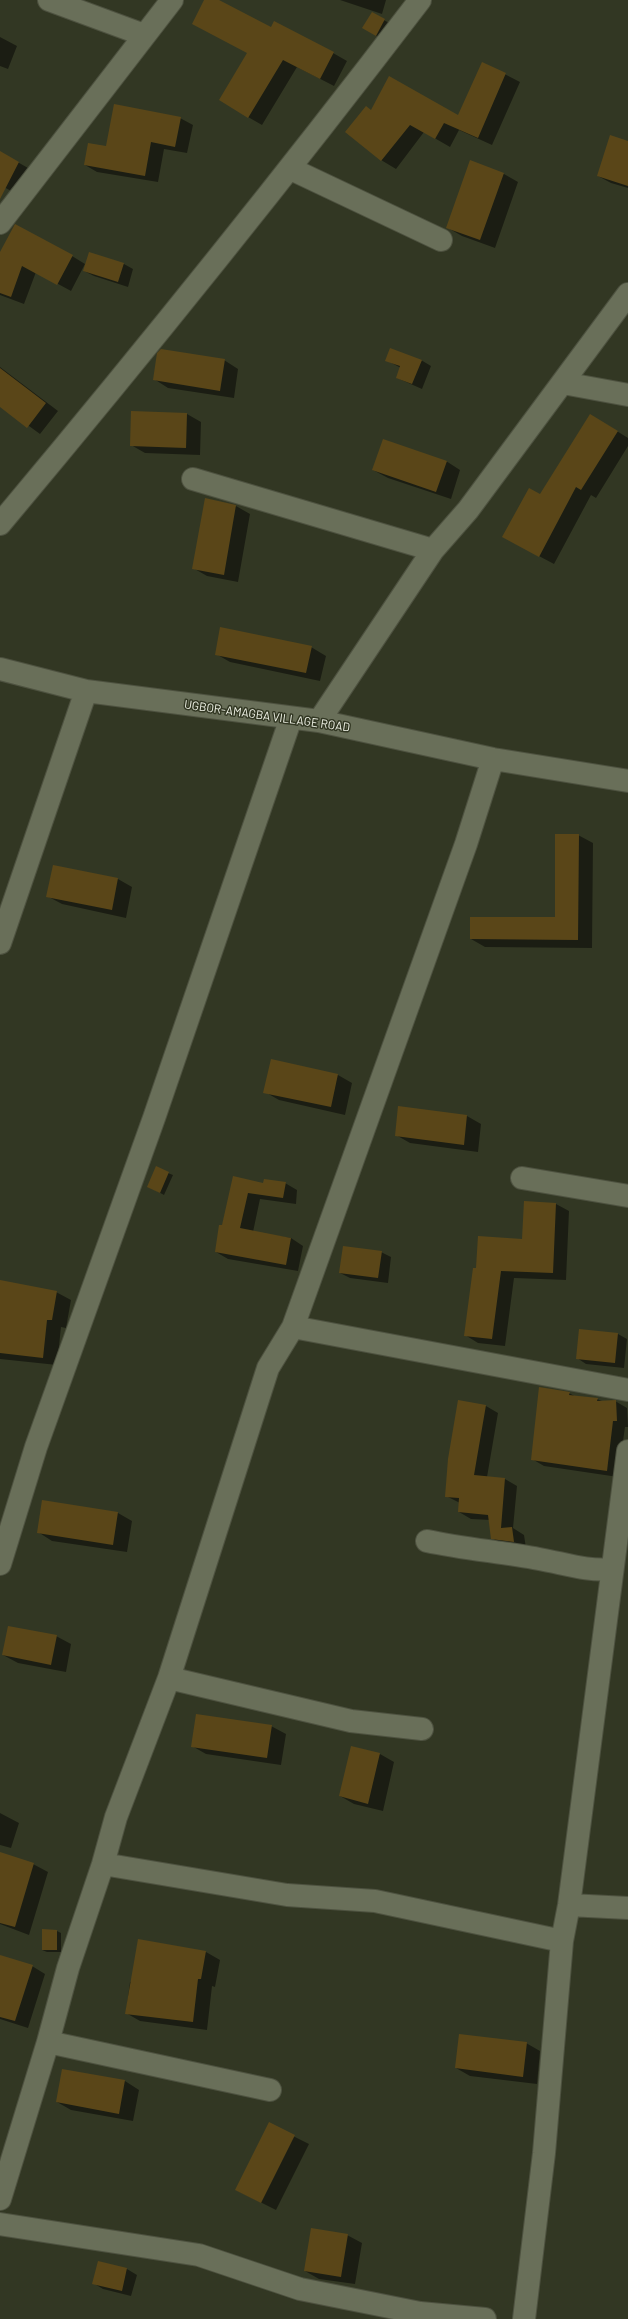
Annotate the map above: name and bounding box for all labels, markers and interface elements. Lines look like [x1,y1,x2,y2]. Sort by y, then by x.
street label: UGBOR-AMAGBA VILLAGE ROAD [183,697,351,735]

